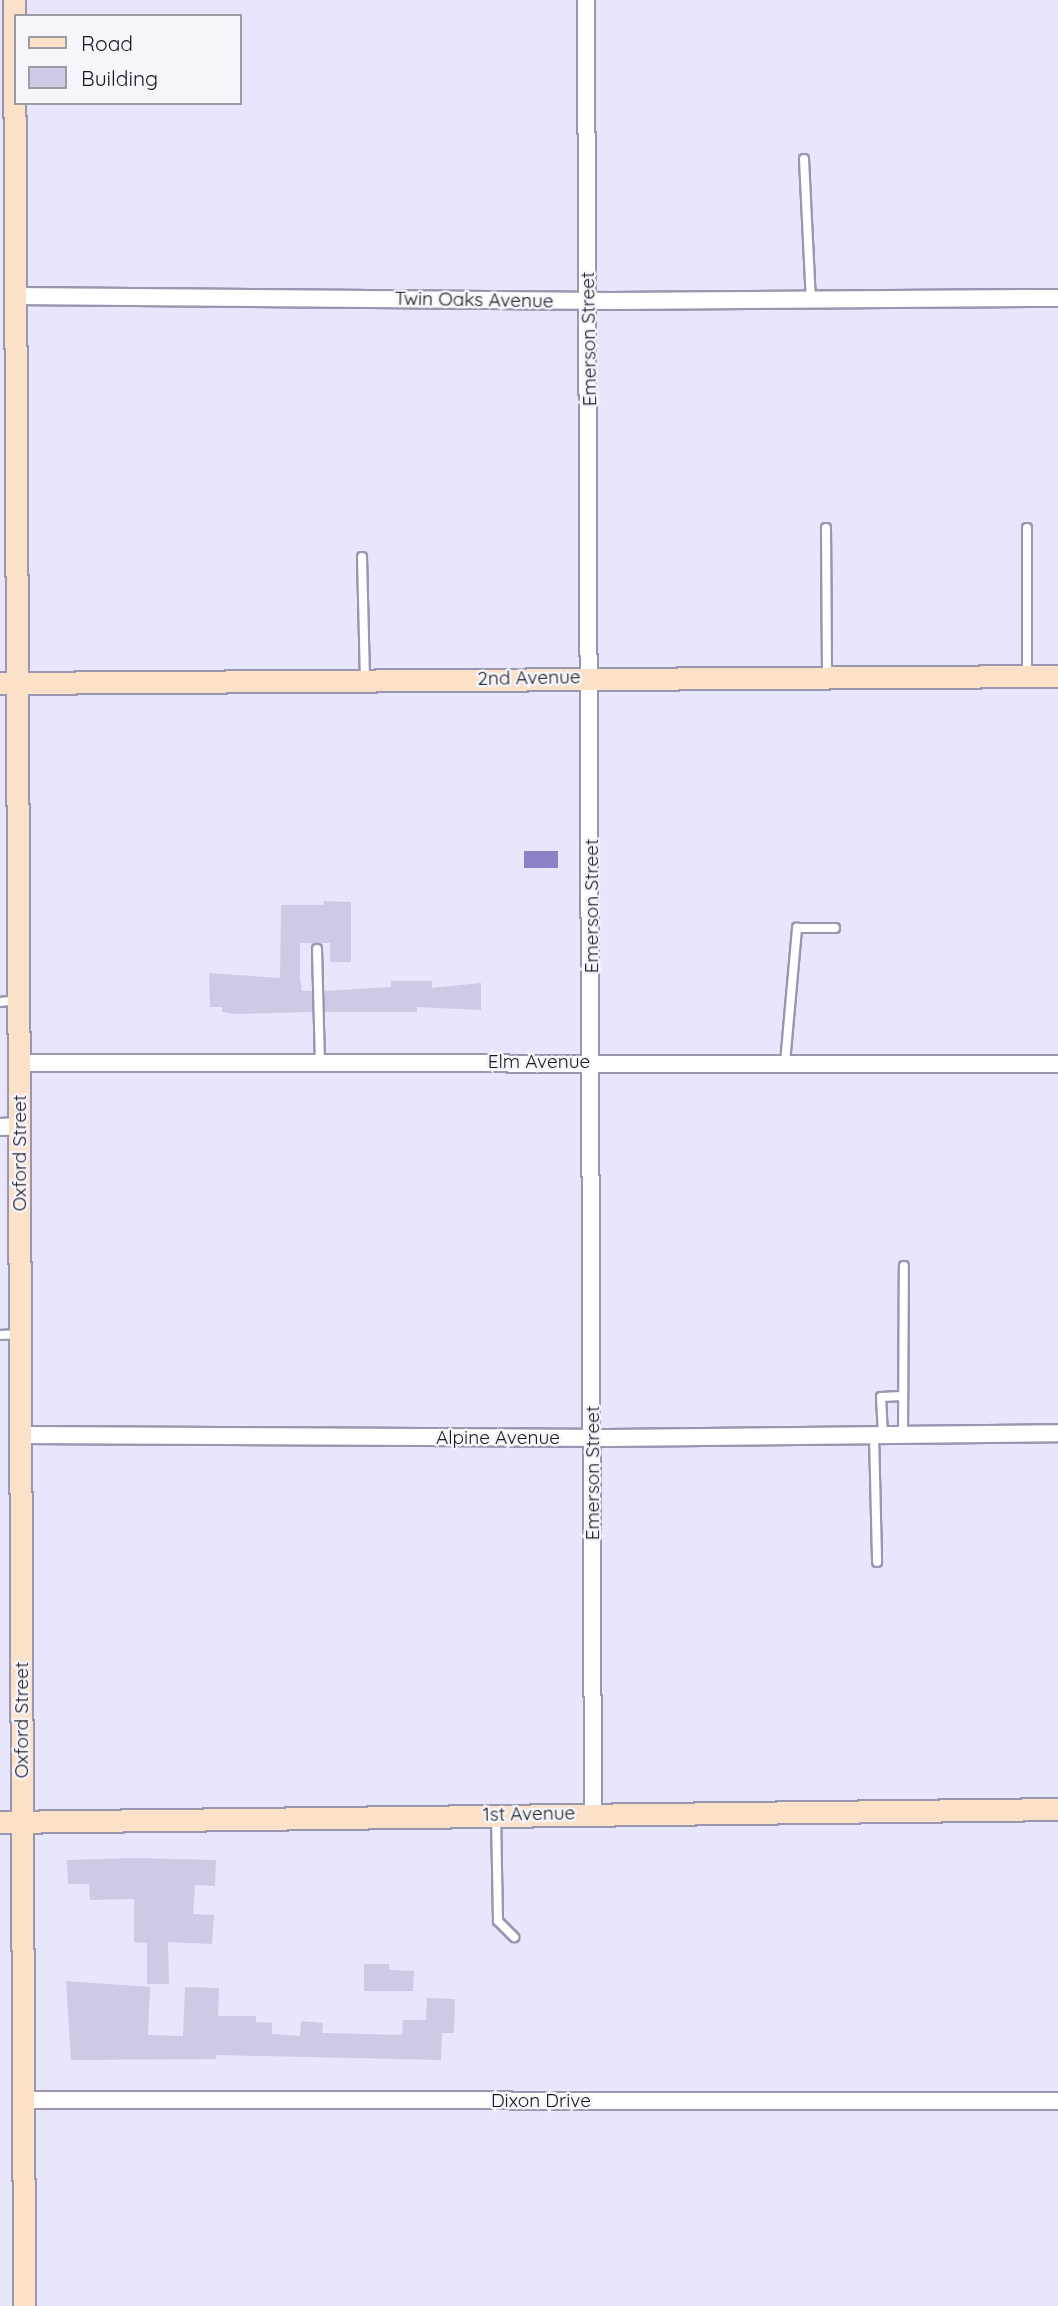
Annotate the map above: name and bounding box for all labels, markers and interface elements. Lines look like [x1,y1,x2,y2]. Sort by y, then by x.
legend [14,14,242,105]
text: Road [81,30,133,56]
text: Building [81,65,158,91]
street label: Emerson Street [576,271,602,407]
street label: Twin Oaks Avenue [394,287,554,313]
street label: 2nd Avenue [477,666,581,690]
street label: Emerson Street [581,839,603,973]
street label: Elm Avenue [488,1051,590,1073]
street label: Oxford Street [9,1095,31,1211]
street label: Emerson Street [582,1406,604,1540]
street label: Alpine Avenue [436,1427,560,1449]
street label: Oxford Street [11,1662,33,1778]
street label: 1st Avenue [483,1802,575,1826]
street label: Dixon Drive [491,2090,591,2112]

